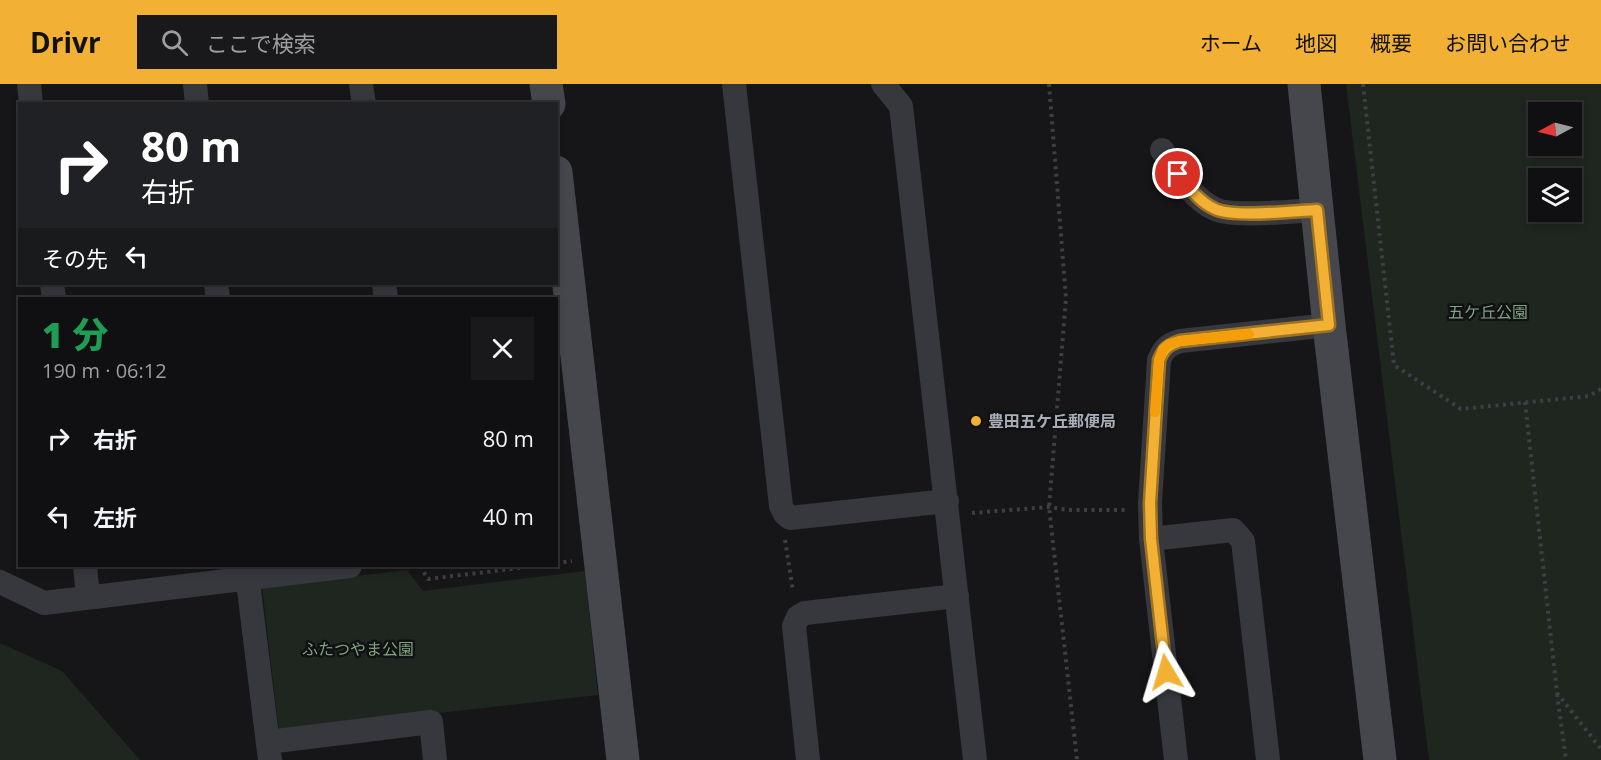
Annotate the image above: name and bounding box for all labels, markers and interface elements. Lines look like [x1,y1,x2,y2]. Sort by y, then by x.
search box [137,15,557,69]
text: Drivr [30,23,101,61]
icon: search [158,26,191,59]
text: ここで検索 [206,28,316,58]
text: ホーム [1200,29,1262,57]
text: 地図 [1295,29,1337,57]
text: 概要 [1370,29,1412,57]
text: お問い合わせ [1445,29,1571,57]
north arrow [1528,102,1582,156]
map controls [1528,102,1582,222]
text: 80 m [141,117,241,174]
icon: right [42,126,120,204]
pin [1152,148,1203,199]
icon: arrive [1161,157,1194,190]
button: layers [1528,168,1582,222]
text: 右折 [141,173,195,210]
icon: left [120,240,153,273]
text: その先 [42,243,108,273]
park label: 五ケ丘公園 [1448,301,1528,323]
text: 1 分 [42,310,108,359]
button: close [471,317,534,380]
text: 190 m · 06:12 [42,357,167,384]
place label: 豊田五ケ丘郵便局 [988,410,1116,432]
marker: 豊田五ケ丘郵便局 [969,414,983,428]
icon: right [42,422,75,455]
text: 80 m [483,423,534,453]
text: 右折 [93,424,137,454]
icon: left [42,500,75,533]
text: 40 m [483,501,534,531]
text: 左折 [93,502,137,532]
park label: ふたつやま公園 [302,638,414,660]
position arrow [1134,640,1198,704]

